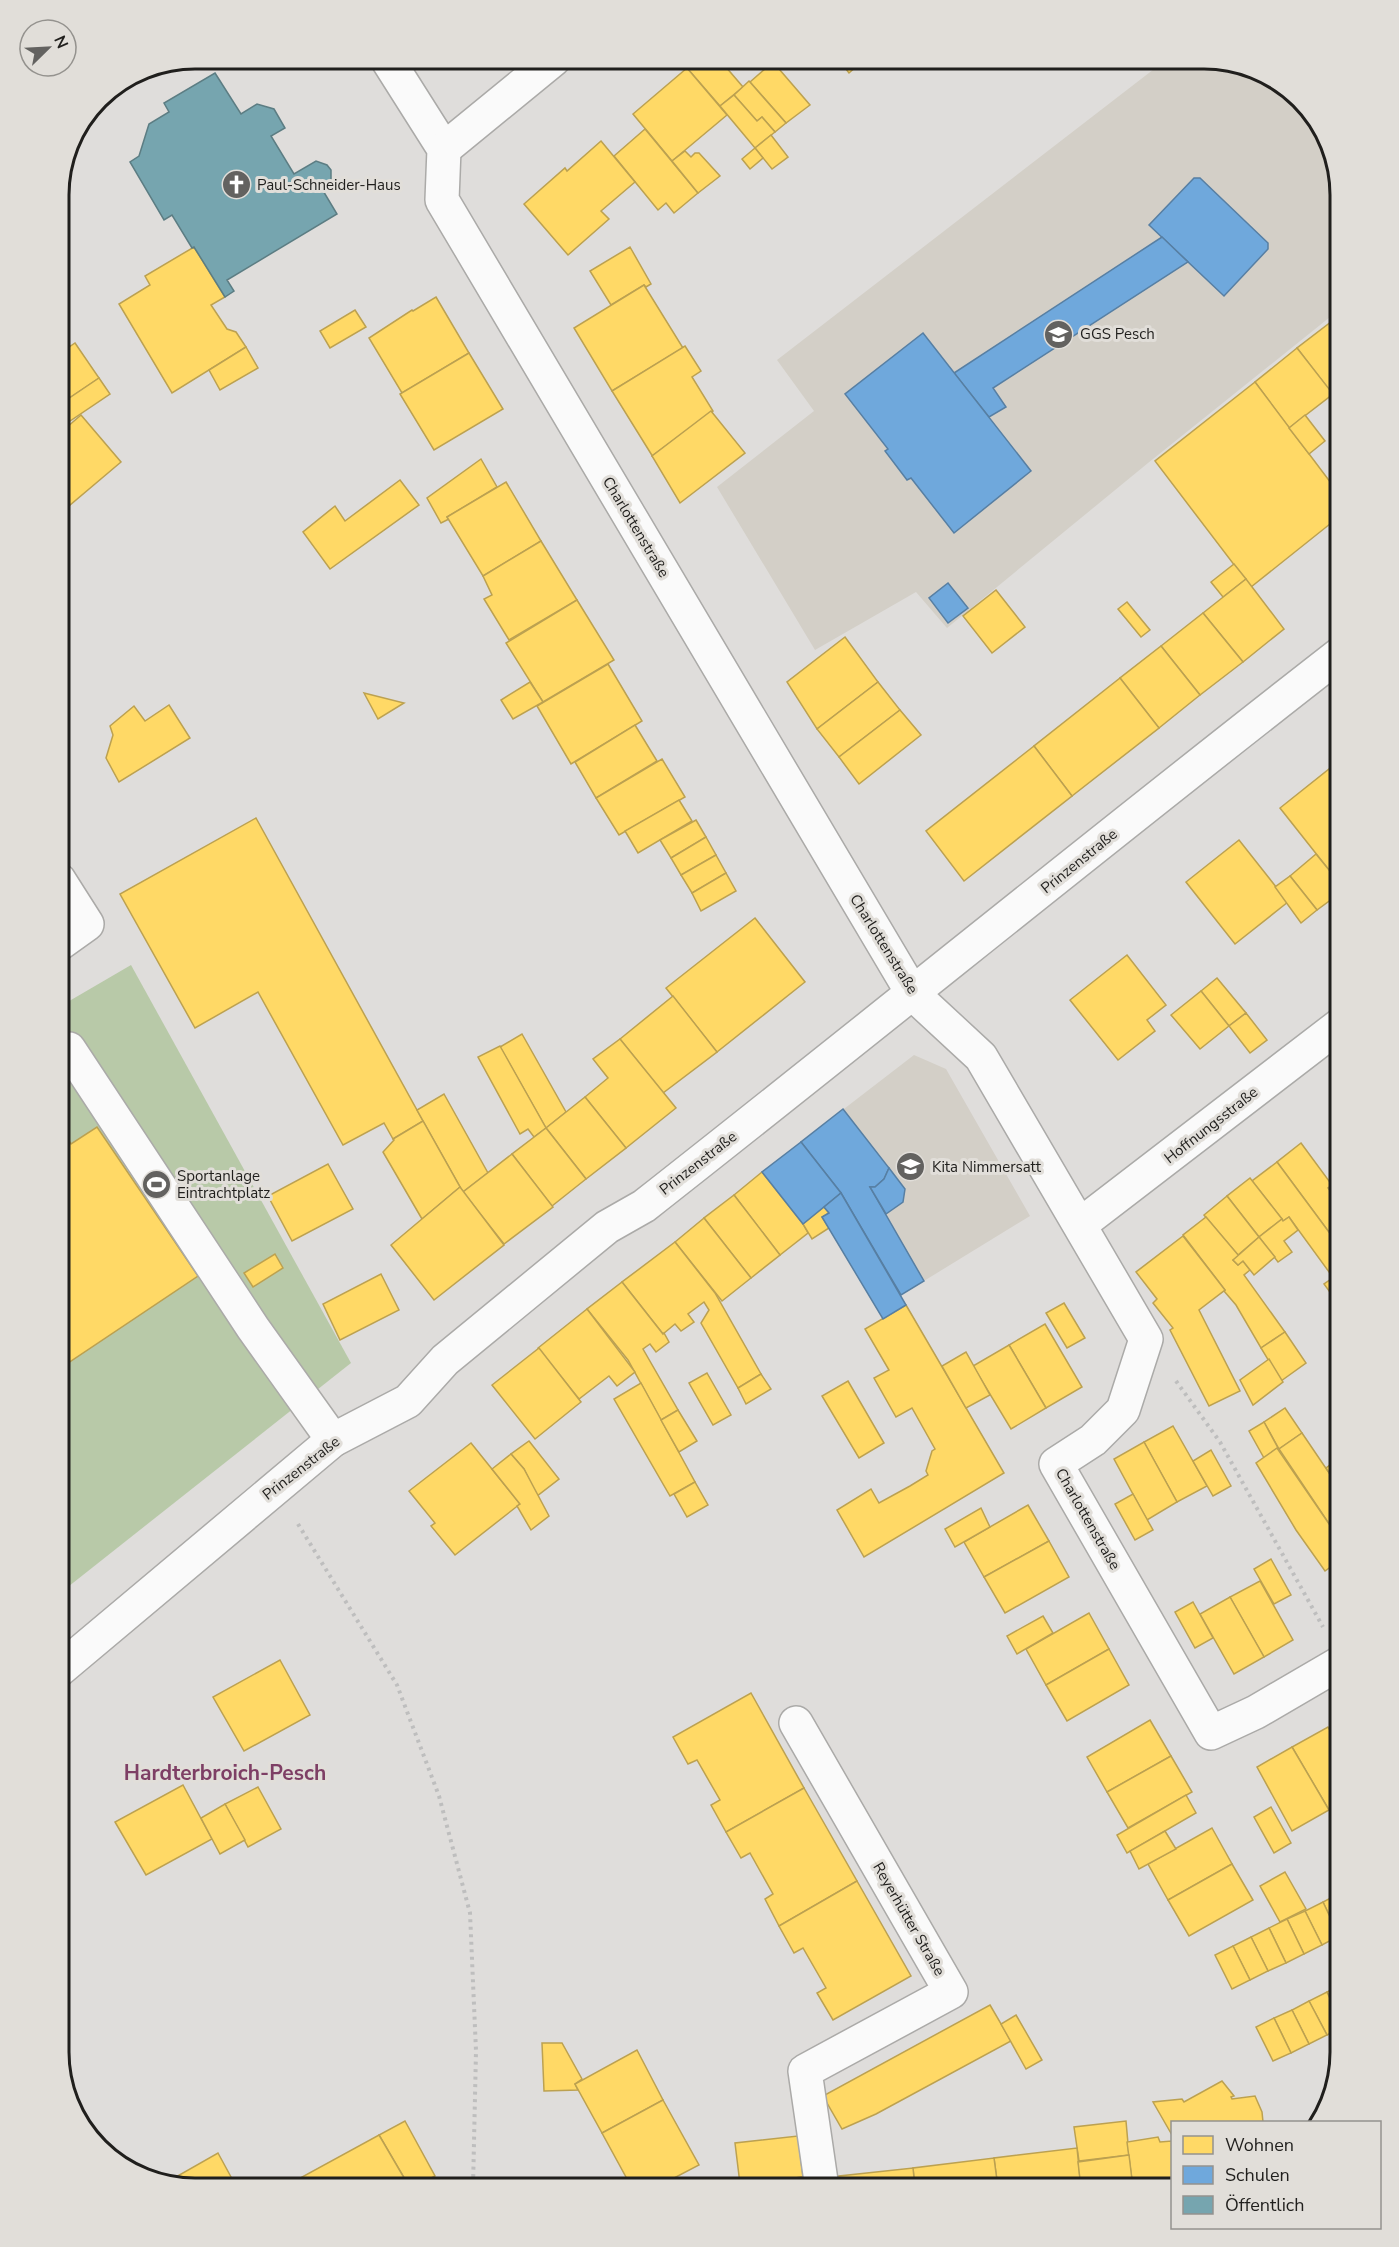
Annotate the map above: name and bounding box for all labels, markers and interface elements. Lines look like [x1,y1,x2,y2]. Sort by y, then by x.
north arrow [18,18,78,78]
text: N [48,32,73,52]
church icon: Paul-Schneider-Haus [220,169,252,201]
place label: Paul-Schneider-Haus [257,175,401,195]
school or university icon: GGS Pesch [1043,318,1075,350]
place label: GGS Pesch [1080,324,1155,344]
street label: Charlottenstraße [598,473,674,581]
street label: Prinzenstraße [1037,824,1121,898]
street label: Charlottenstraße [845,890,923,998]
street label: Hoffnungsstraße [1160,1082,1262,1168]
street label: Prinzenstraße [655,1127,741,1199]
school or university icon: Kita Nimmersatt [895,1151,927,1183]
place label: Kita Nimmersatt [932,1157,1042,1177]
place label: Sportanlage Eintrachtplatz [177,1166,270,1203]
sports icon: Sportanlage Eintrachtplatz [140,1169,172,1201]
street label: Prinzenstraße [258,1432,344,1504]
street label: Charlottenstraße [1051,1465,1125,1573]
district label: Hardterbroich-Pesch [124,1759,326,1787]
street label: Reyerhütter Straße [868,1859,950,1979]
legend [1171,2121,1381,2229]
text: Wohnen [1225,2133,1294,2157]
text: Schulen [1225,2163,1290,2187]
text: Öffentlich [1225,2193,1304,2217]

